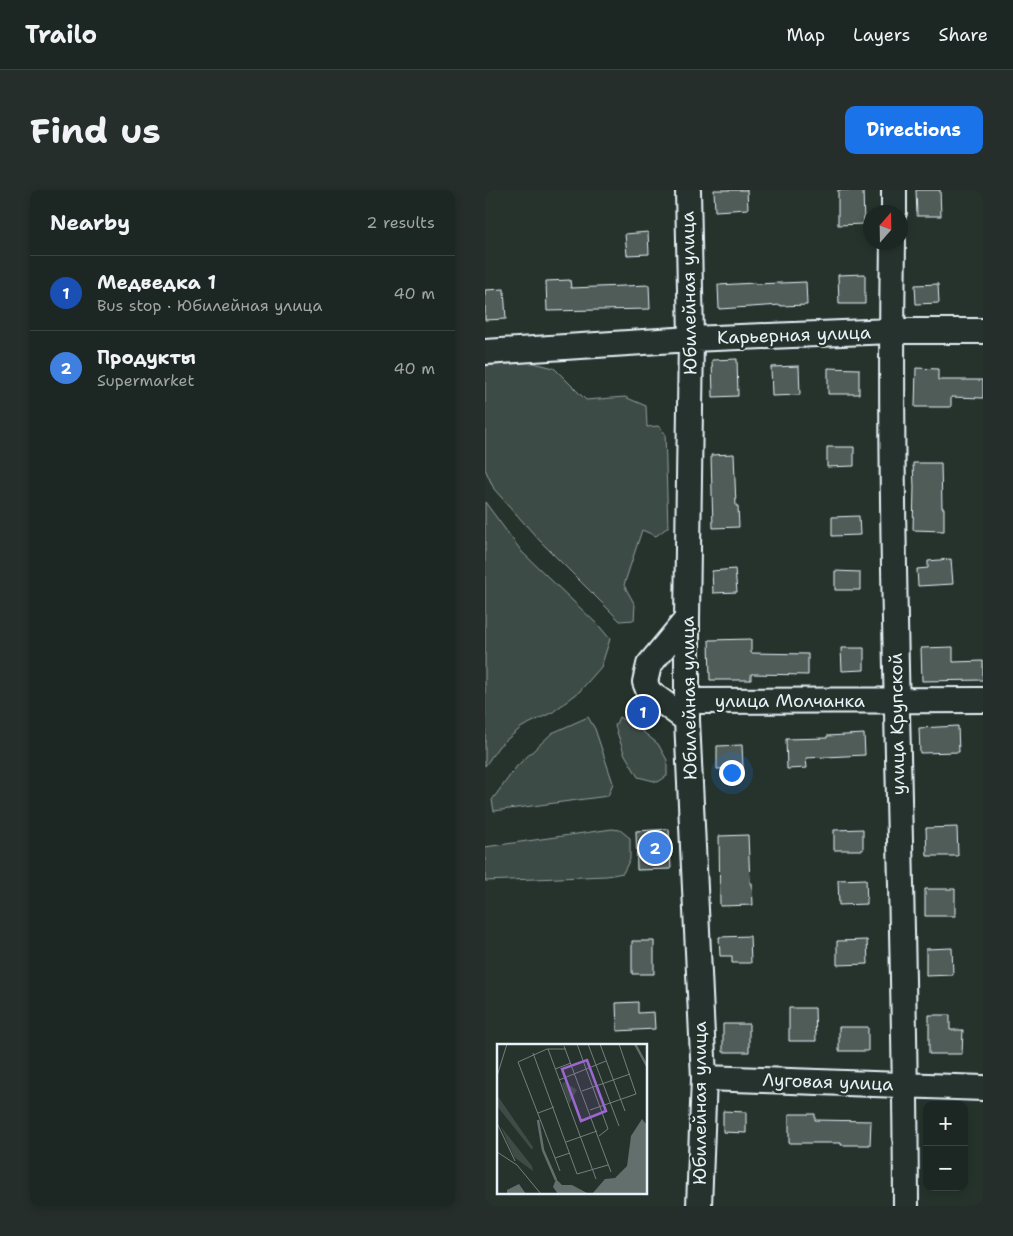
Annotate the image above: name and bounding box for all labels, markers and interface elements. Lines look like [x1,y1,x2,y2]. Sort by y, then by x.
text: Trailo [25,19,97,51]
text: Map [787,23,825,47]
text: Layers [853,23,910,47]
text: Share [938,23,988,47]
button: Directions [845,106,983,154]
text: Find us [30,107,161,154]
north arrow [863,205,908,250]
text: Nearby [50,209,130,237]
street label: Юбилейная улица [676,211,702,375]
text: 2 results [366,212,435,233]
text: Медведка 1 [97,270,216,295]
text: 1 [62,283,70,304]
text: 40 m [393,283,435,304]
text: Bus stop · Юбилейная улица [97,295,322,316]
street label: Карьерная улица [717,320,871,350]
text: Продукты [97,345,196,370]
text: 2 [60,358,72,379]
text: 40 m [393,358,435,379]
text: Supermarket [97,370,194,391]
street label: Юбилейная улица [676,616,702,780]
street label: улица Крупской [884,652,910,795]
street label: улица Молчанка [715,689,865,713]
pin: 1 [627,693,659,731]
your location [719,760,745,786]
pin: 2 [639,829,671,867]
street label: Юбилейная улица [688,1021,712,1185]
inset map [497,1044,647,1194]
street label: Луговая улица [762,1068,894,1096]
map controls [923,1101,968,1191]
button: + [923,1101,968,1146]
button: − [923,1146,968,1191]

